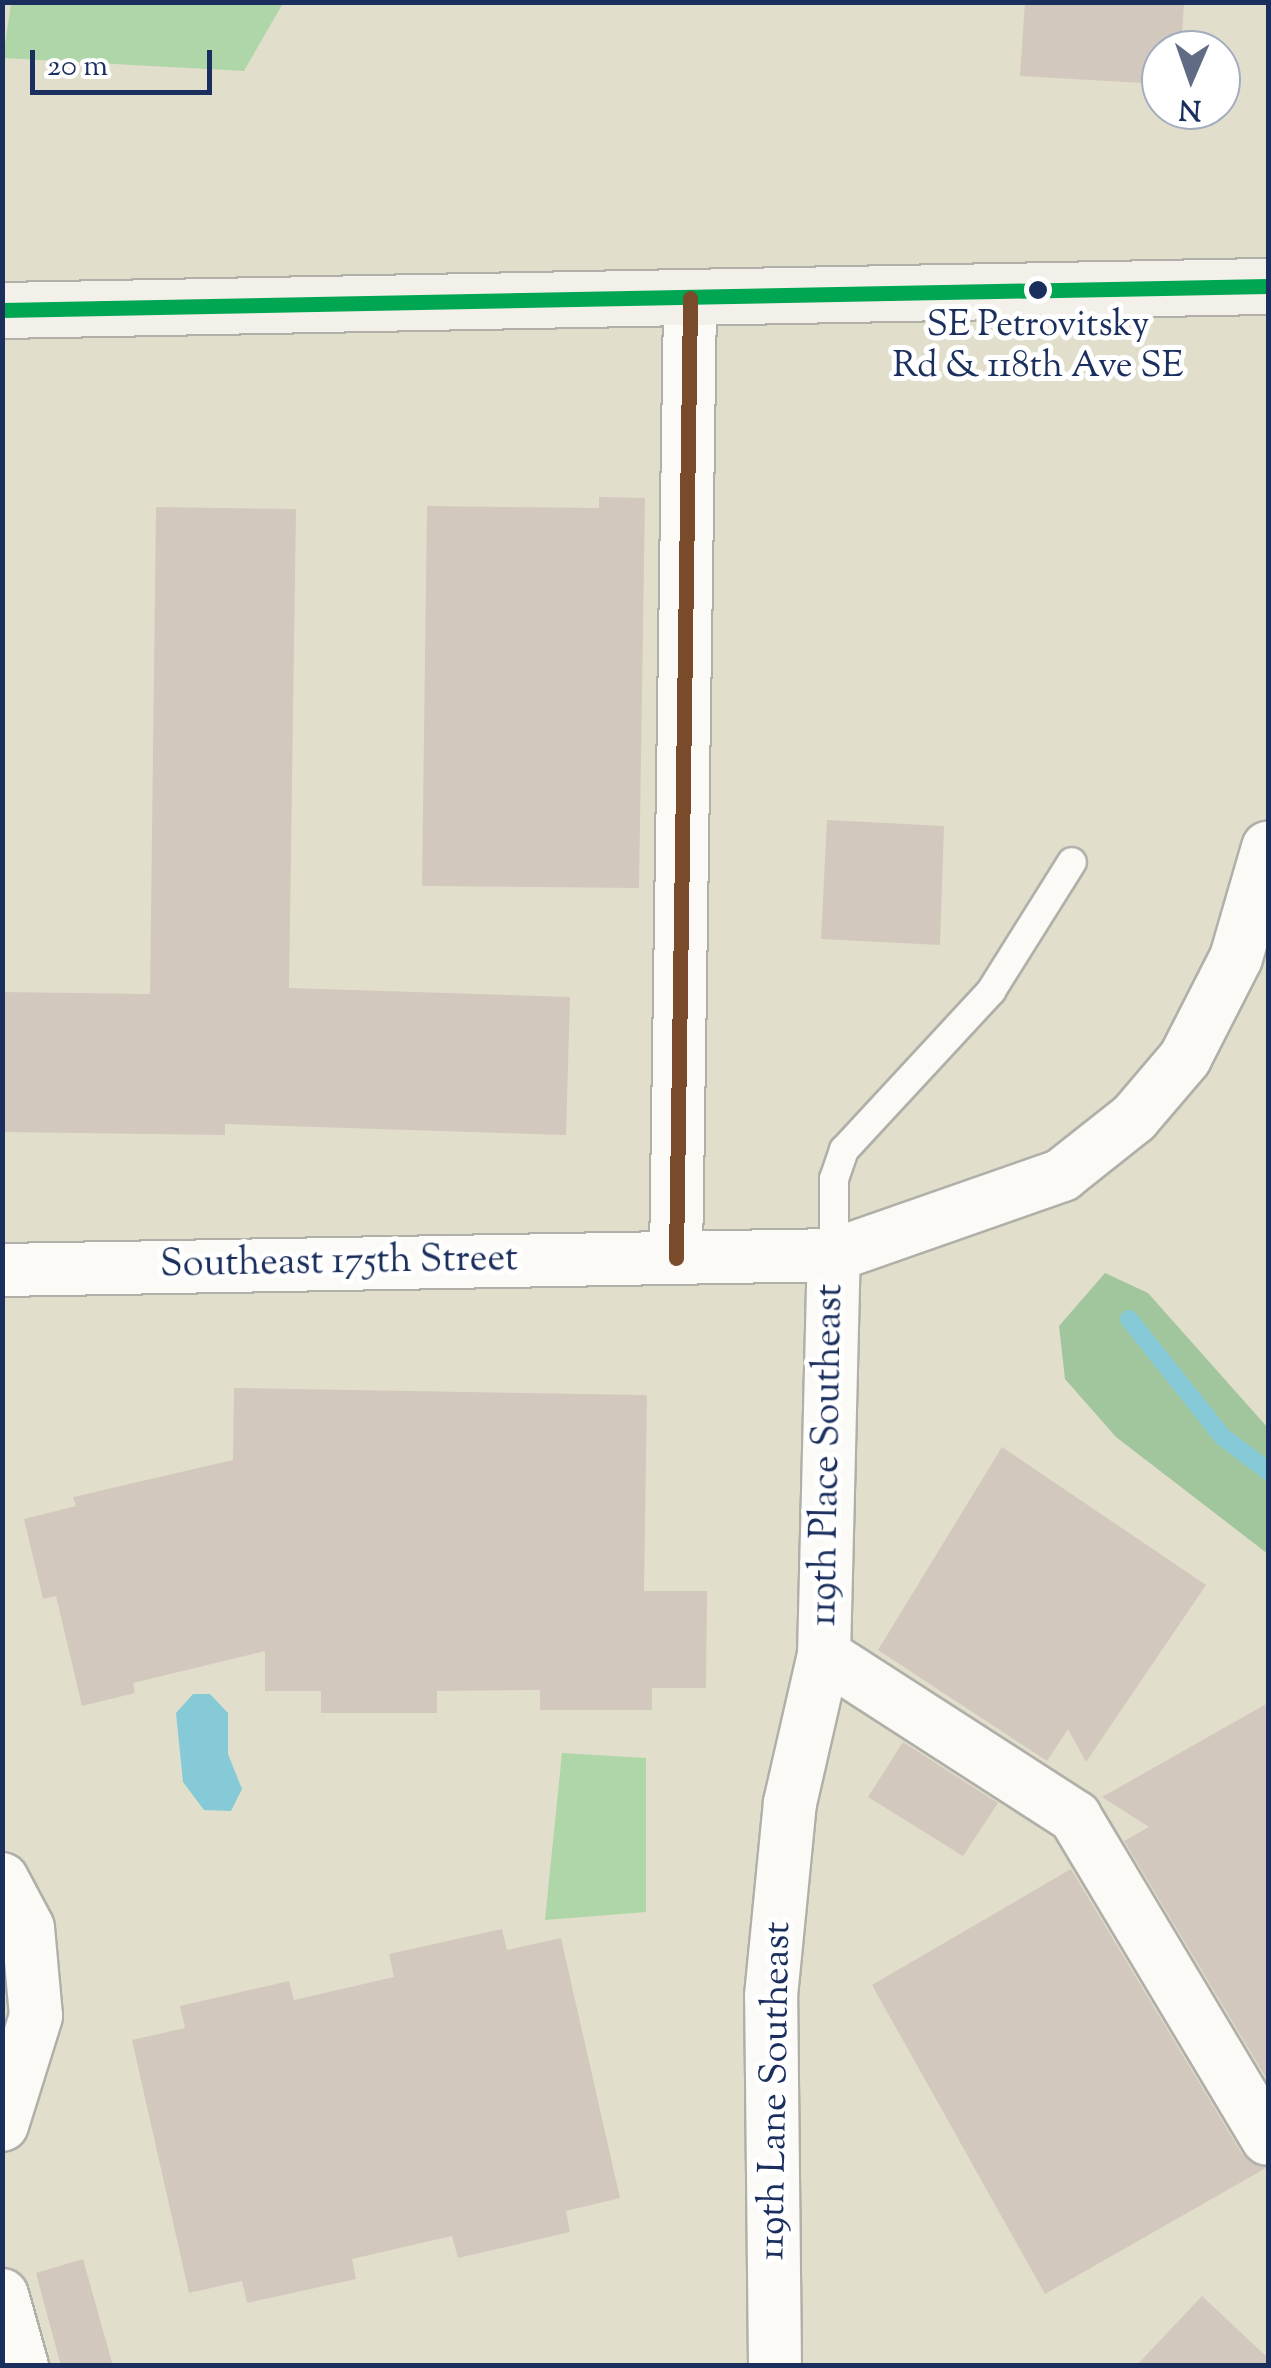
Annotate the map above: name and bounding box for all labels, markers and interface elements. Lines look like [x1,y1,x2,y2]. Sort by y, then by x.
scale bar [35,30,218,92]
north arrow [1141,30,1241,130]
text: 20 m [47,46,108,89]
text: N [1178,88,1202,128]
marker: SE Petrovitsky Rd & 118th Ave SE [1028,280,1048,300]
place label: SE Petrovitsky Rd & 118th Ave SE [893,304,1183,389]
street label: Southeast 175th Street [160,1238,518,1290]
street label: 119th Place Southeast [803,1283,855,1627]
street label: 119th Lane Southeast [751,1921,803,2261]

